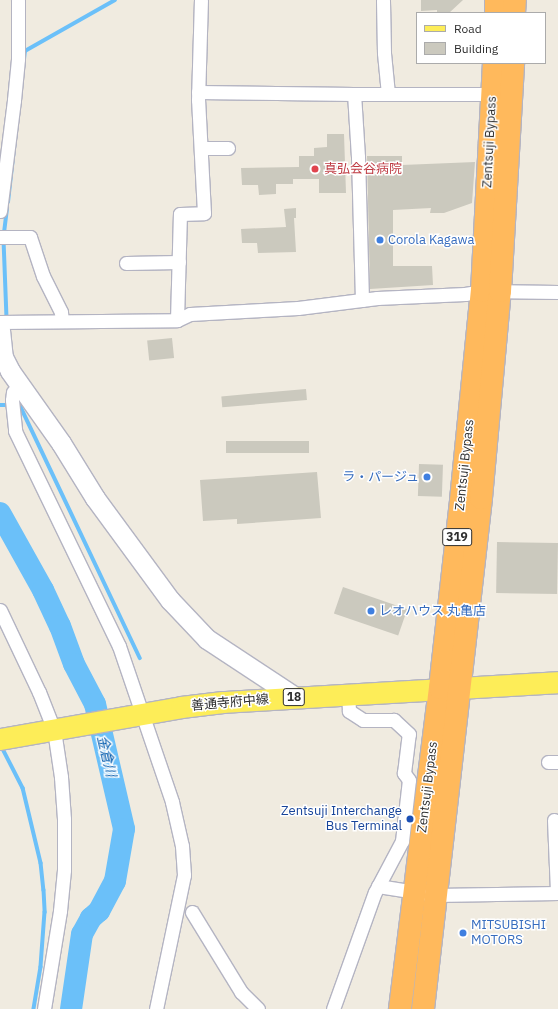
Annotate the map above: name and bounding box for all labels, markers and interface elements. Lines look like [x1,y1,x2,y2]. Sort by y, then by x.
legend [416,12,546,64]
text: Road [454,21,482,36]
text: Building [454,41,498,56]
street label: Zentsuji Bypass [480,96,500,188]
place label: 真弘会谷病院 [324,161,402,177]
marker: 真弘会谷病院 [309,163,321,175]
place label: Corola Kagawa [388,232,474,248]
marker: Corola Kagawa [375,235,385,245]
street label: Zentsuji Bypass [452,419,478,511]
place label: ラ・パージュ [341,469,419,485]
marker: ラ・パージュ [422,472,432,482]
road number: 319 [442,527,472,547]
place label: レオハウス 丸亀店 [379,603,486,619]
marker: レオハウス 丸亀店 [366,606,376,616]
road number: 18 [282,687,306,707]
street label: 善通寺府中線 [190,692,270,714]
water label: 金倉川 [94,734,120,778]
street label: Zentsuji Bypass [415,741,441,833]
place label: Zentsuji Interchange Bus Terminal [281,804,402,835]
marker: Zentsuji Interchange Bus Terminal [405,814,415,824]
place label: MITSUBISHI MOTORS [471,918,546,949]
marker: MITSUBISHI MOTORS [458,928,468,938]

